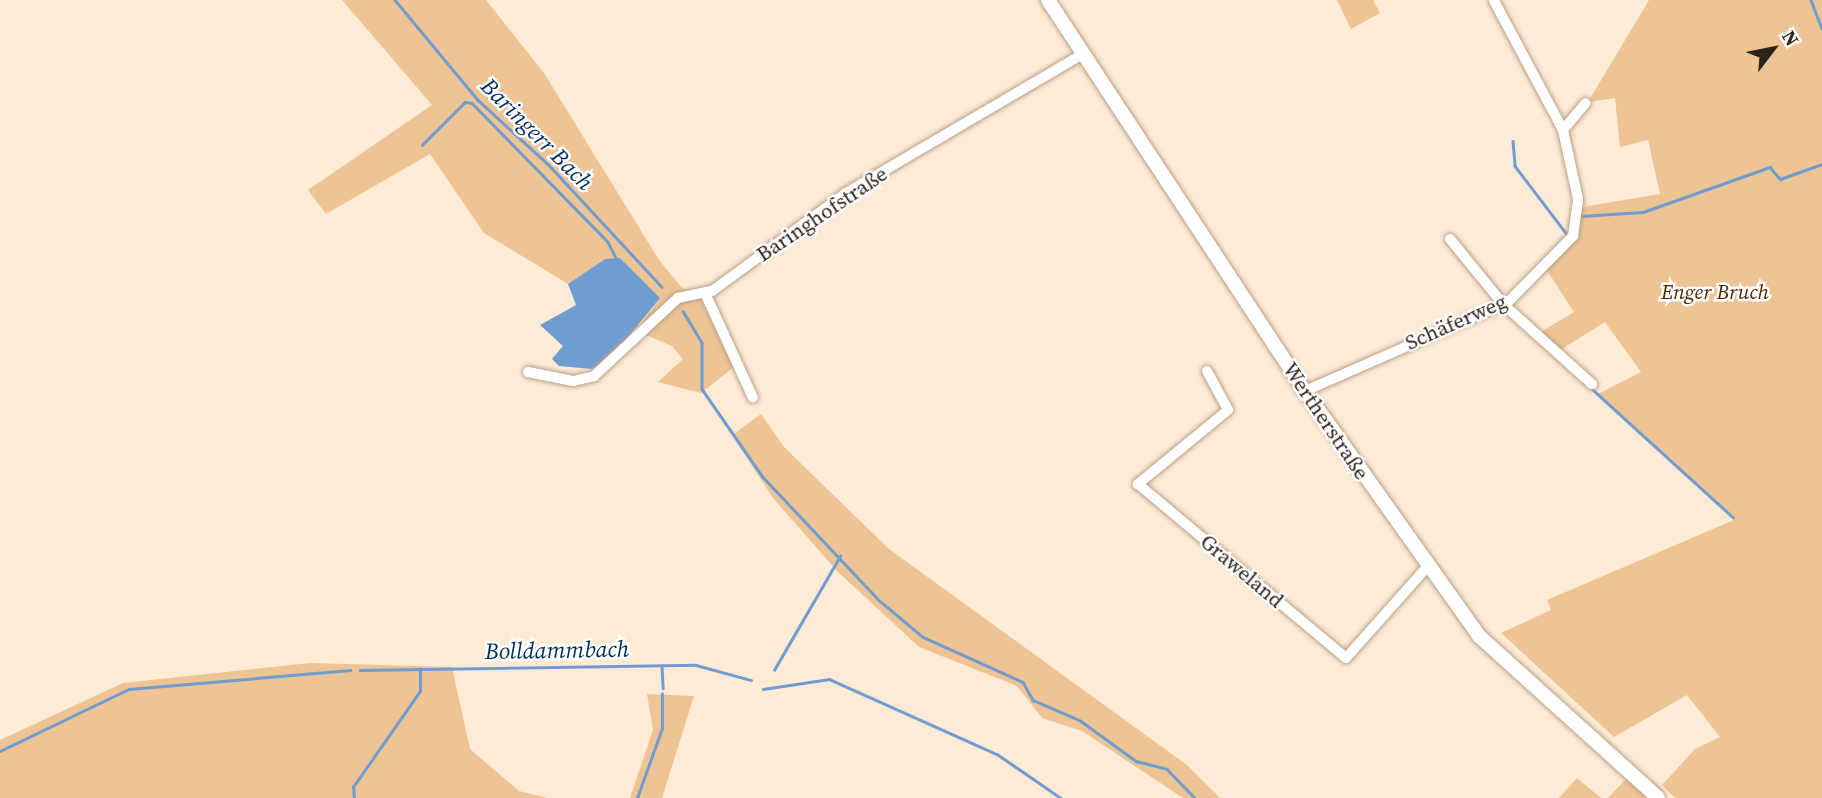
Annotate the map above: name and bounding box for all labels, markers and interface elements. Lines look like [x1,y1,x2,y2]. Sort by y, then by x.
north arrow [1738,14,1808,84]
text: N [1776,25,1806,51]
water label: Baringerr Bach [475,72,599,196]
street label: Baringhofstraße [752,161,892,267]
park label: Enger Bruch [1661,279,1769,305]
street label: Schäferweg [1401,288,1511,356]
street label: Wertherstraße [1278,358,1374,484]
street label: Graweland [1195,529,1289,613]
water label: Bolldammbach [485,635,629,665]

